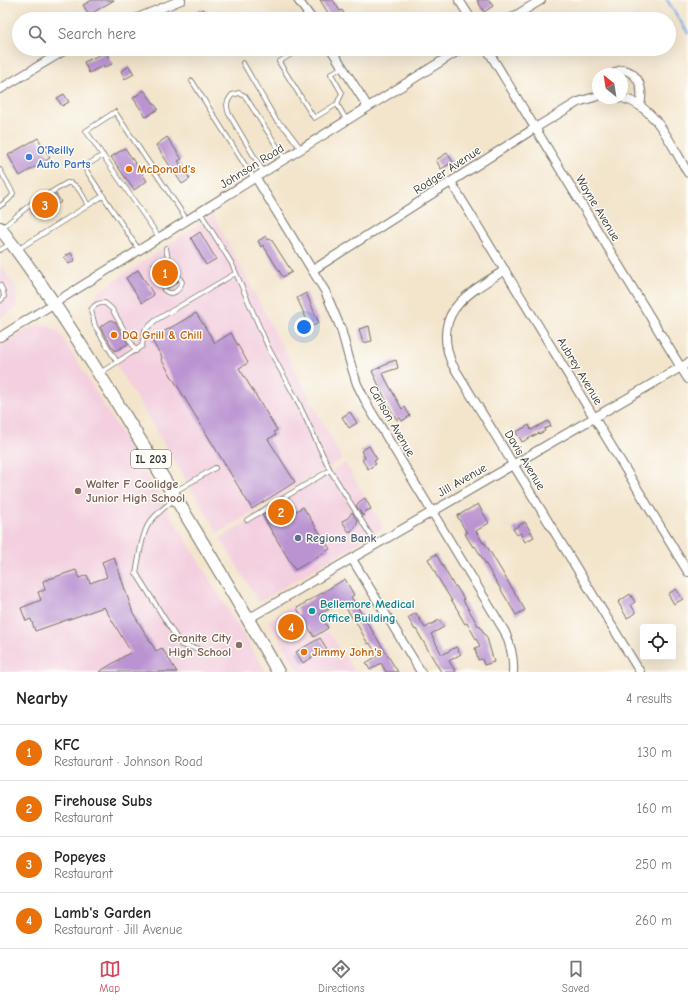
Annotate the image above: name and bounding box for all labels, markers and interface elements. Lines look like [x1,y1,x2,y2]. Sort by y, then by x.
search box [12,12,676,56]
icon: search [26,23,48,45]
text: Search here [58,25,136,43]
north arrow [592,68,628,104]
street label: Johnson Road [217,141,287,191]
place label: O'Reilly Auto Parts [37,143,91,171]
street label: Rodger Avenue [411,143,483,197]
marker: O'Reilly Auto Parts [24,152,34,162]
place label: McDonald's [137,162,195,176]
marker: McDonald's [124,164,134,174]
street label: Wayne Avenue [573,173,623,243]
pin: 3 [32,190,58,220]
pin: 1 [152,258,178,288]
your location [294,317,314,337]
place label: DQ Grill & Chill [122,328,202,342]
marker: DQ Grill & Chill [109,330,119,340]
street label: Aubrey Avenue [554,335,606,407]
street label: Carlson Avenue [366,383,418,459]
street label: Davis Avenue [502,428,548,492]
road number: IL 203 [131,450,171,468]
street label: Jill Avenue [435,460,489,500]
place label: Walter F Coolidge Junior High School [86,477,185,505]
marker: Walter F Coolidge Junior High School [73,486,83,496]
pin: 2 [268,497,294,527]
place label: Regions Bank [306,531,376,545]
marker: Regions Bank [293,533,303,543]
place label: Bellemore Medical Office Building [320,597,415,625]
marker: Bellemore Medical Office Building [307,606,317,616]
pin: 4 [278,612,304,642]
map controls [640,624,676,660]
button: locate [640,624,676,660]
place label: Granite City High School [169,631,231,659]
marker: Granite City High School [234,640,244,650]
place label: Jimmy John's [312,645,382,659]
marker: Jimmy John's [299,647,309,657]
text: Nearby [16,689,67,708]
text: 4 results [626,691,672,706]
text: KFC [54,736,80,754]
text: 1 [26,745,32,760]
text: 130 m [637,745,672,760]
text: Restaurant · Johnson Road [54,754,203,769]
text: Firehouse Subs [54,792,152,810]
text: 2 [26,801,32,816]
text: 160 m [637,801,672,816]
text: Restaurant [54,810,113,825]
text: Popeyes [54,848,106,866]
text: 3 [26,857,32,872]
text: 250 m [635,857,672,872]
text: Restaurant [54,866,113,881]
text: Lamb's Garden [54,904,151,922]
text: 4 [26,913,32,928]
text: 260 m [635,913,672,928]
text: Restaurant · Jill Avenue [54,922,182,937]
tab: Map [99,958,121,995]
tab: Directions [318,958,365,995]
tab: Saved [562,958,589,995]

